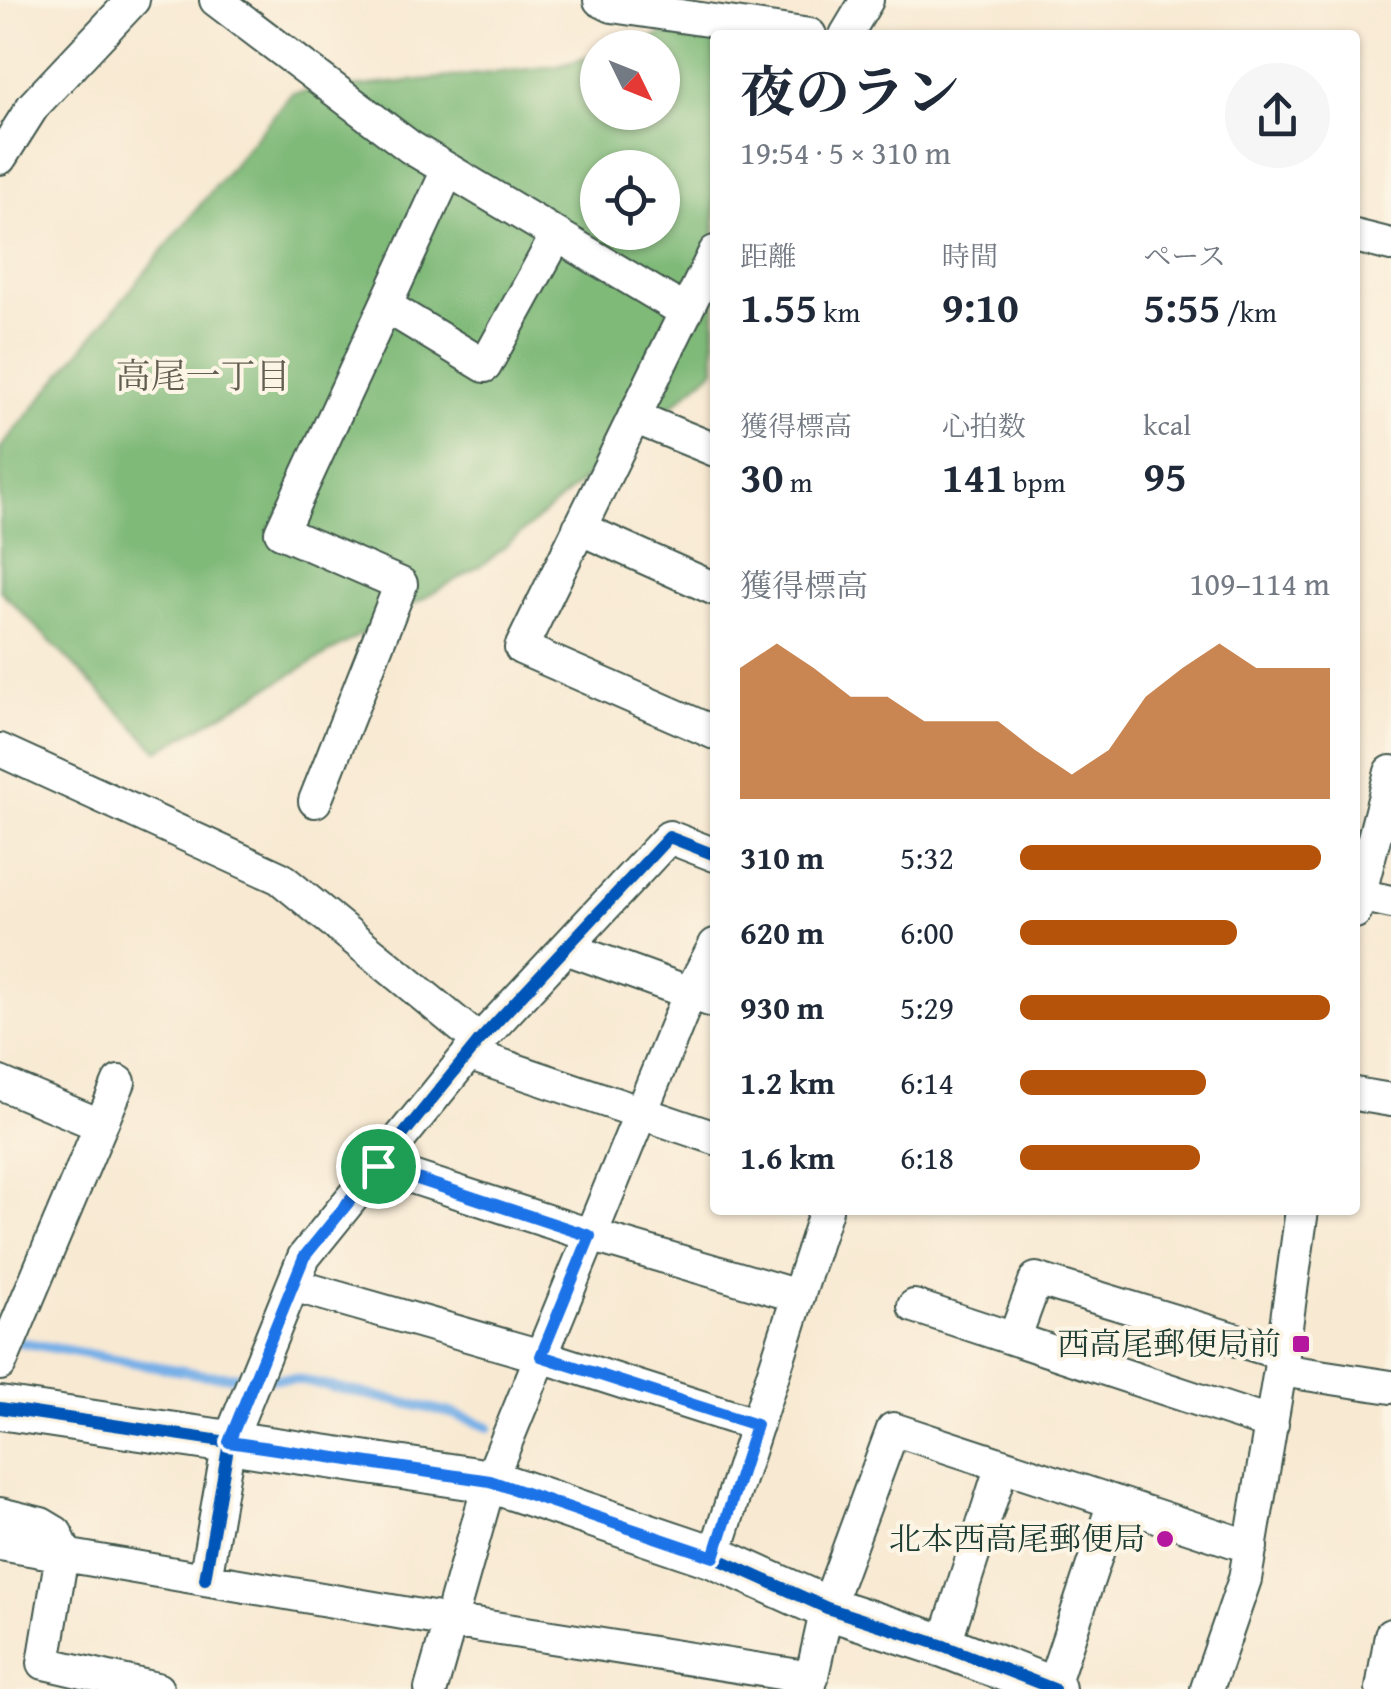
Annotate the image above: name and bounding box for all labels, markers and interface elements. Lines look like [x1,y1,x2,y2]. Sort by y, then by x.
north arrow [580,30,680,130]
map controls [580,30,680,250]
text: 夜のラン [740,51,960,131]
button: share [1225,63,1330,168]
text: 19:54 · 5 × 310 m [740,129,951,176]
button: locate [580,150,680,250]
text: 距離 [740,235,796,276]
text: 時間 [942,235,998,276]
text: ペース [1143,235,1226,276]
text: 1.55 [740,276,817,337]
text: 9:10 [942,276,1019,337]
text: 5:55 [1143,276,1220,337]
text: km [817,291,860,332]
text: /km [1220,291,1277,332]
district label: 高尾一丁目 [115,350,291,401]
text: kcal [1143,404,1191,445]
text: 獲得標高 [740,405,852,446]
text: 心拍数 [942,405,1026,446]
text: 95 [1143,445,1187,506]
text: 30 [740,446,784,507]
text: 141 [942,446,1007,507]
text: m [784,461,813,502]
text: bpm [1007,461,1066,502]
text: 109–114 m [1189,560,1330,607]
text: 獲得標高 [740,562,868,609]
text: 310 m [740,834,824,881]
text: 5:32 [900,834,954,881]
text: 620 m [740,909,824,956]
text: 6:00 [900,909,954,956]
text: 930 m [740,984,824,1031]
text: 5:29 [900,984,954,1031]
text: 1.2 km [740,1059,835,1106]
text: 6:14 [900,1059,954,1106]
pin [336,1124,421,1209]
text: 1.6 km [740,1134,835,1181]
text: 6:18 [900,1134,954,1181]
icon: arrive [351,1139,406,1194]
place label: 西高尾郵便局前 [1057,1320,1281,1367]
marker: 西高尾郵便局前 [1290,1333,1312,1355]
place label: 北本西高尾郵便局 [889,1515,1145,1562]
marker: 北本西高尾郵便局 [1154,1528,1176,1550]

